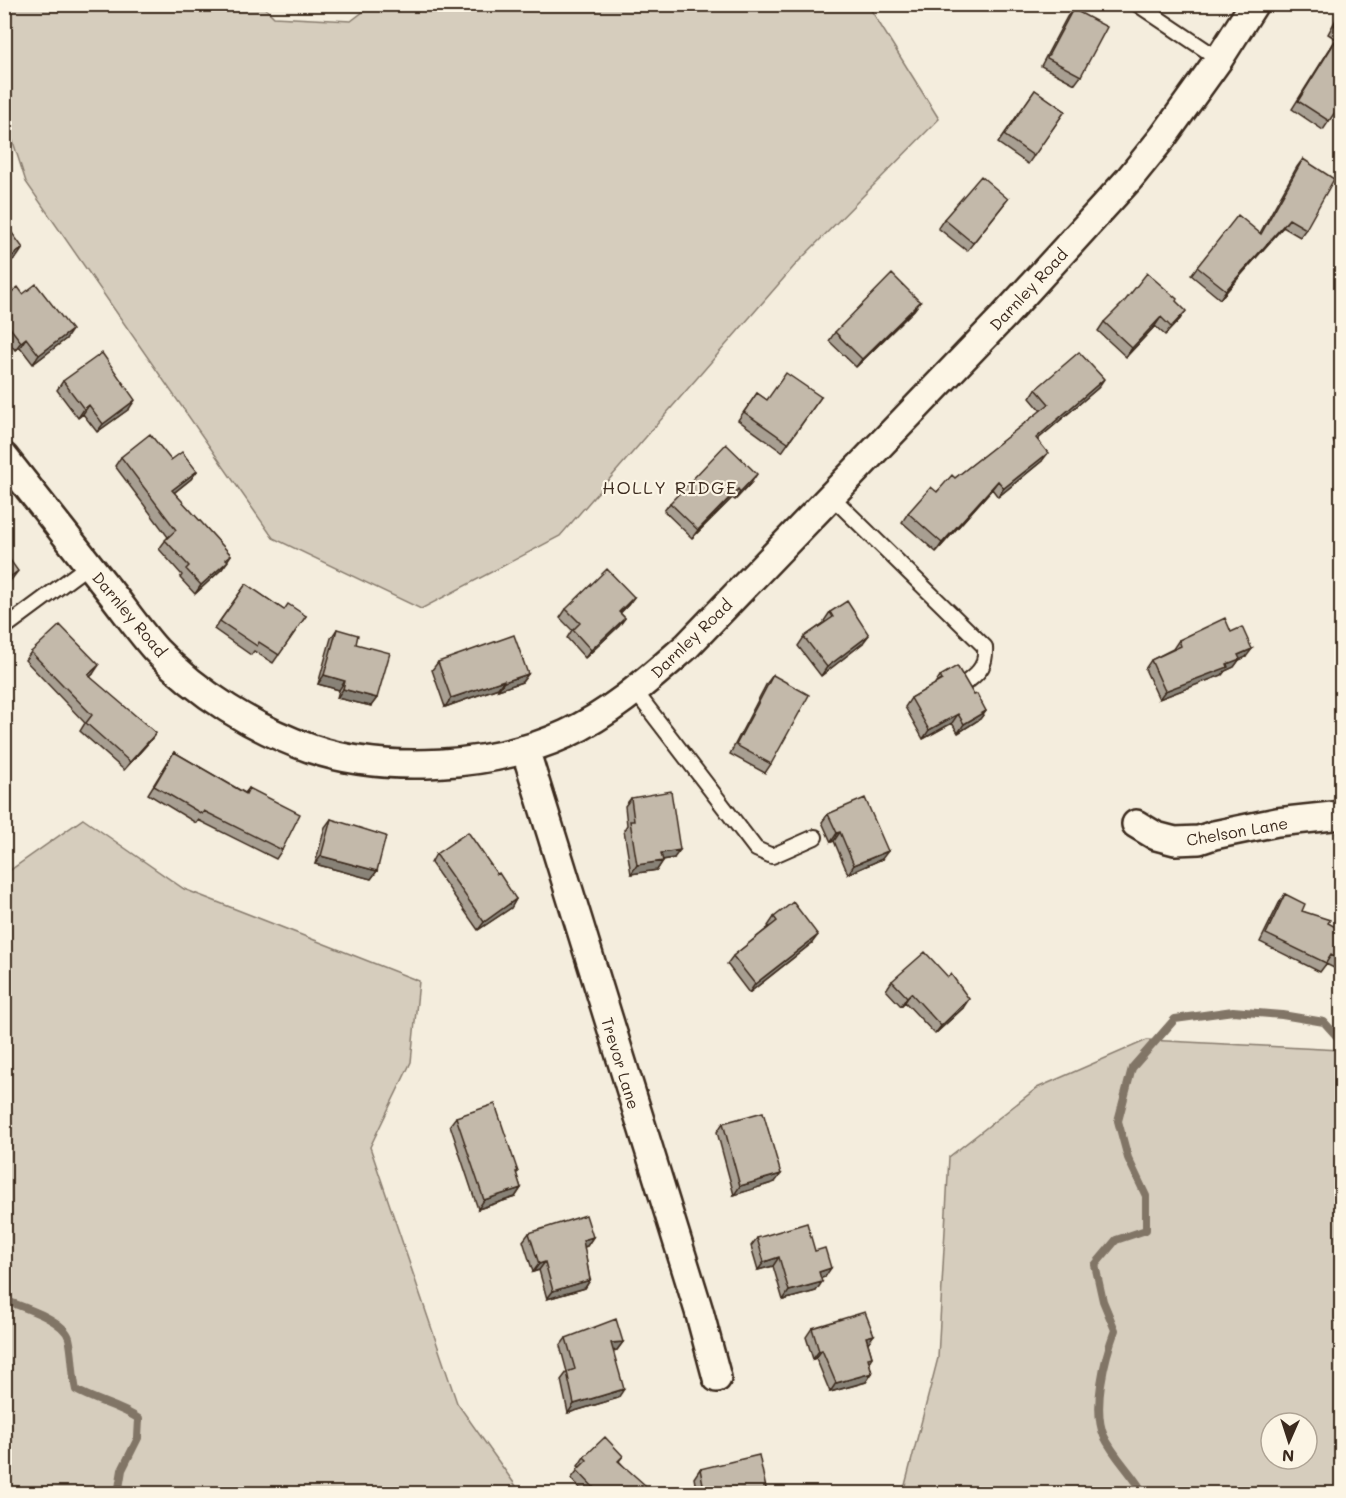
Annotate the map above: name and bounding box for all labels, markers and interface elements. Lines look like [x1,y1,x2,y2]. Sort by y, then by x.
street label: Darnley Road [984,243,1072,335]
district label: HOLLY RIDGE [602,475,738,499]
street label: Darnley Road [88,567,172,661]
street label: Darnley Road [646,594,736,682]
street label: Chelson Lane [1185,812,1289,850]
street label: Trevor Lane [597,1014,645,1112]
north arrow [1259,1411,1319,1471]
text: N [1282,1446,1295,1467]

